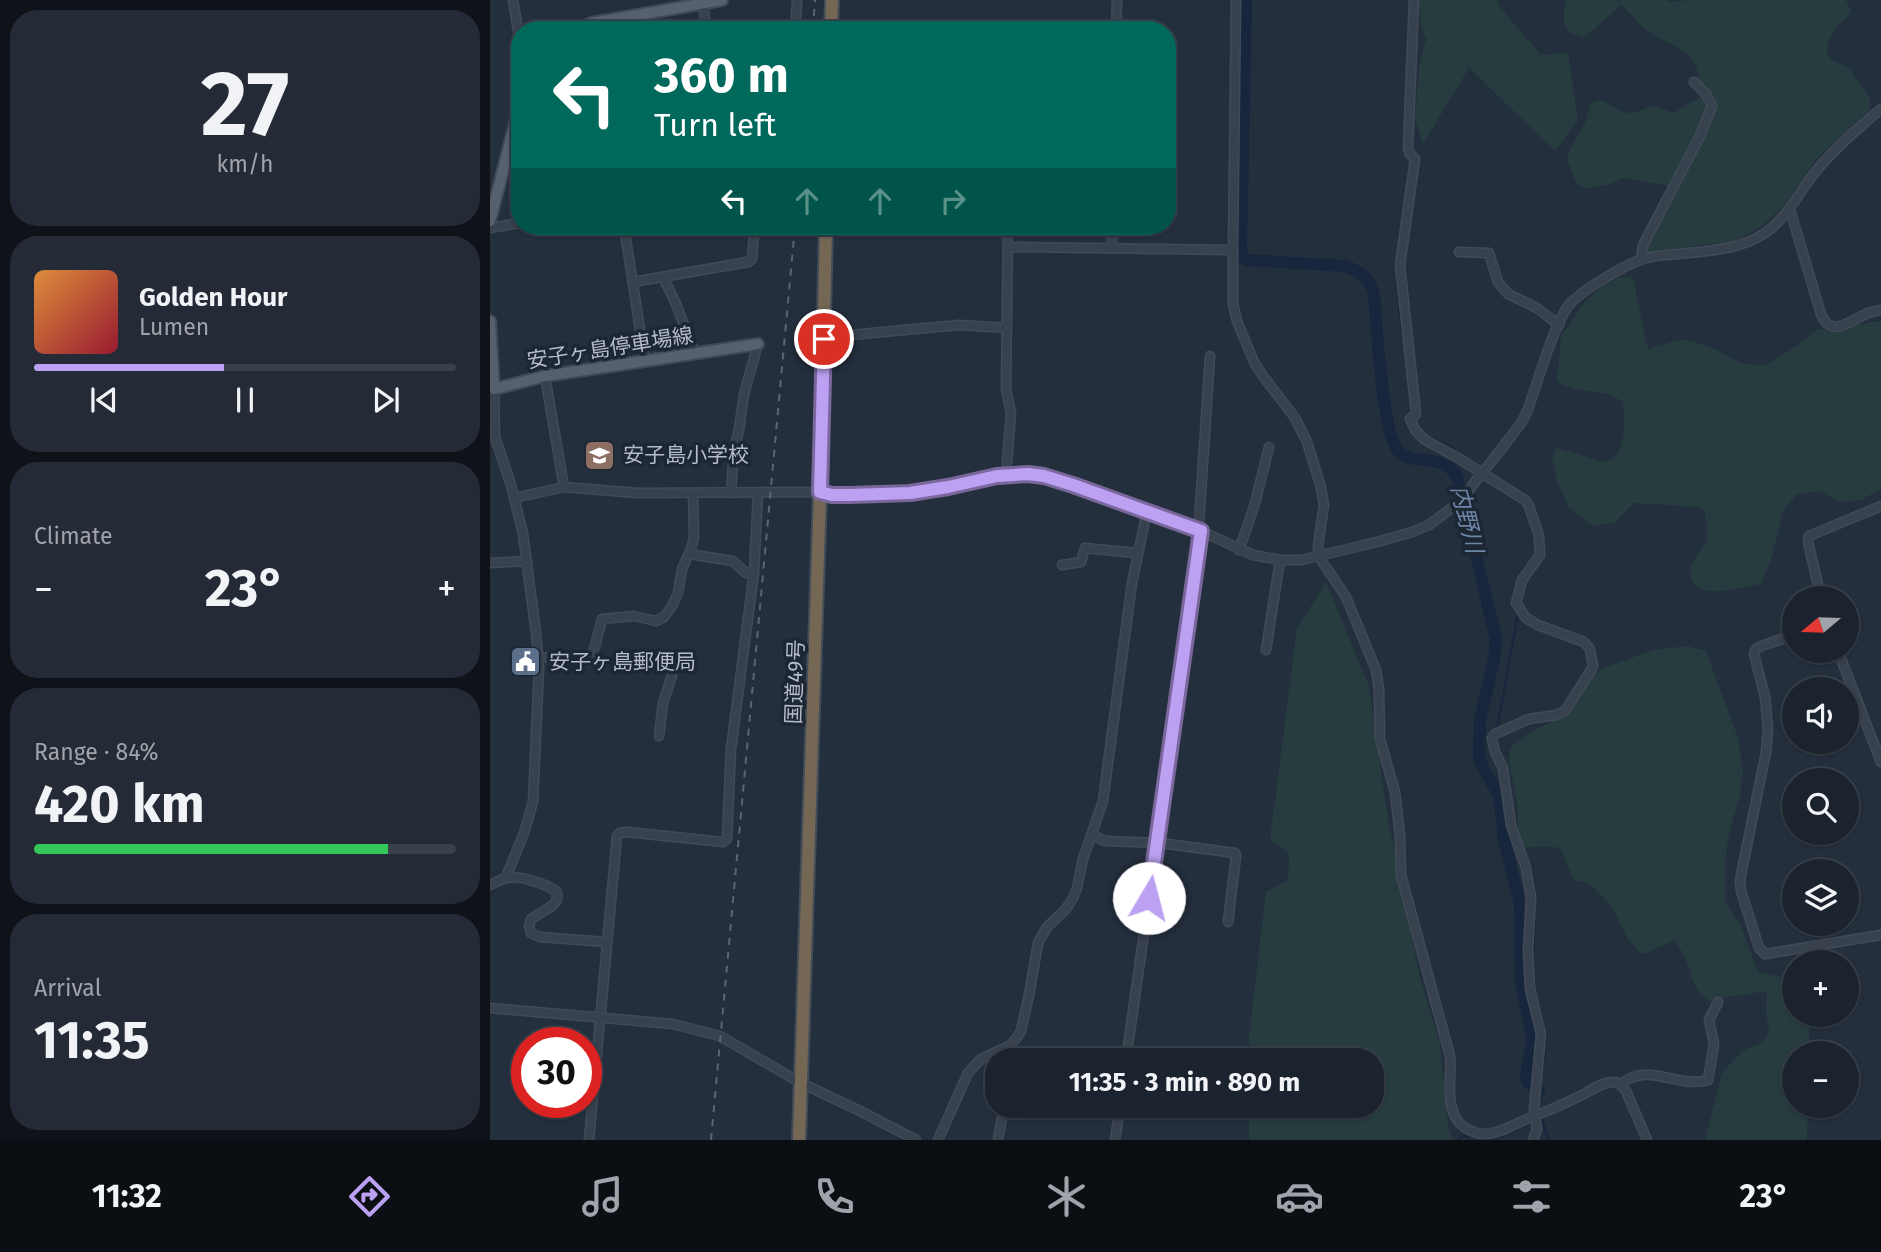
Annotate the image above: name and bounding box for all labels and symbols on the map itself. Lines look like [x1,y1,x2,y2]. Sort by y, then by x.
pin [794,309,854,369]
street label: 安子ヶ島停車場線 [525,322,695,374]
school or university icon: 安子島小学校 [583,438,617,472]
place label: 安子島小学校 [623,442,749,468]
water label: 内野川 [1445,482,1490,559]
north arrow [1782,586,1858,663]
street label: 国道49号 [781,639,809,725]
public building icon: 安子ヶ島郵便局 [509,645,543,679]
place label: 安子ヶ島郵便局 [549,649,696,675]
position arrow [1112,861,1186,935]
speed limit sign: 30 [511,1027,602,1118]

